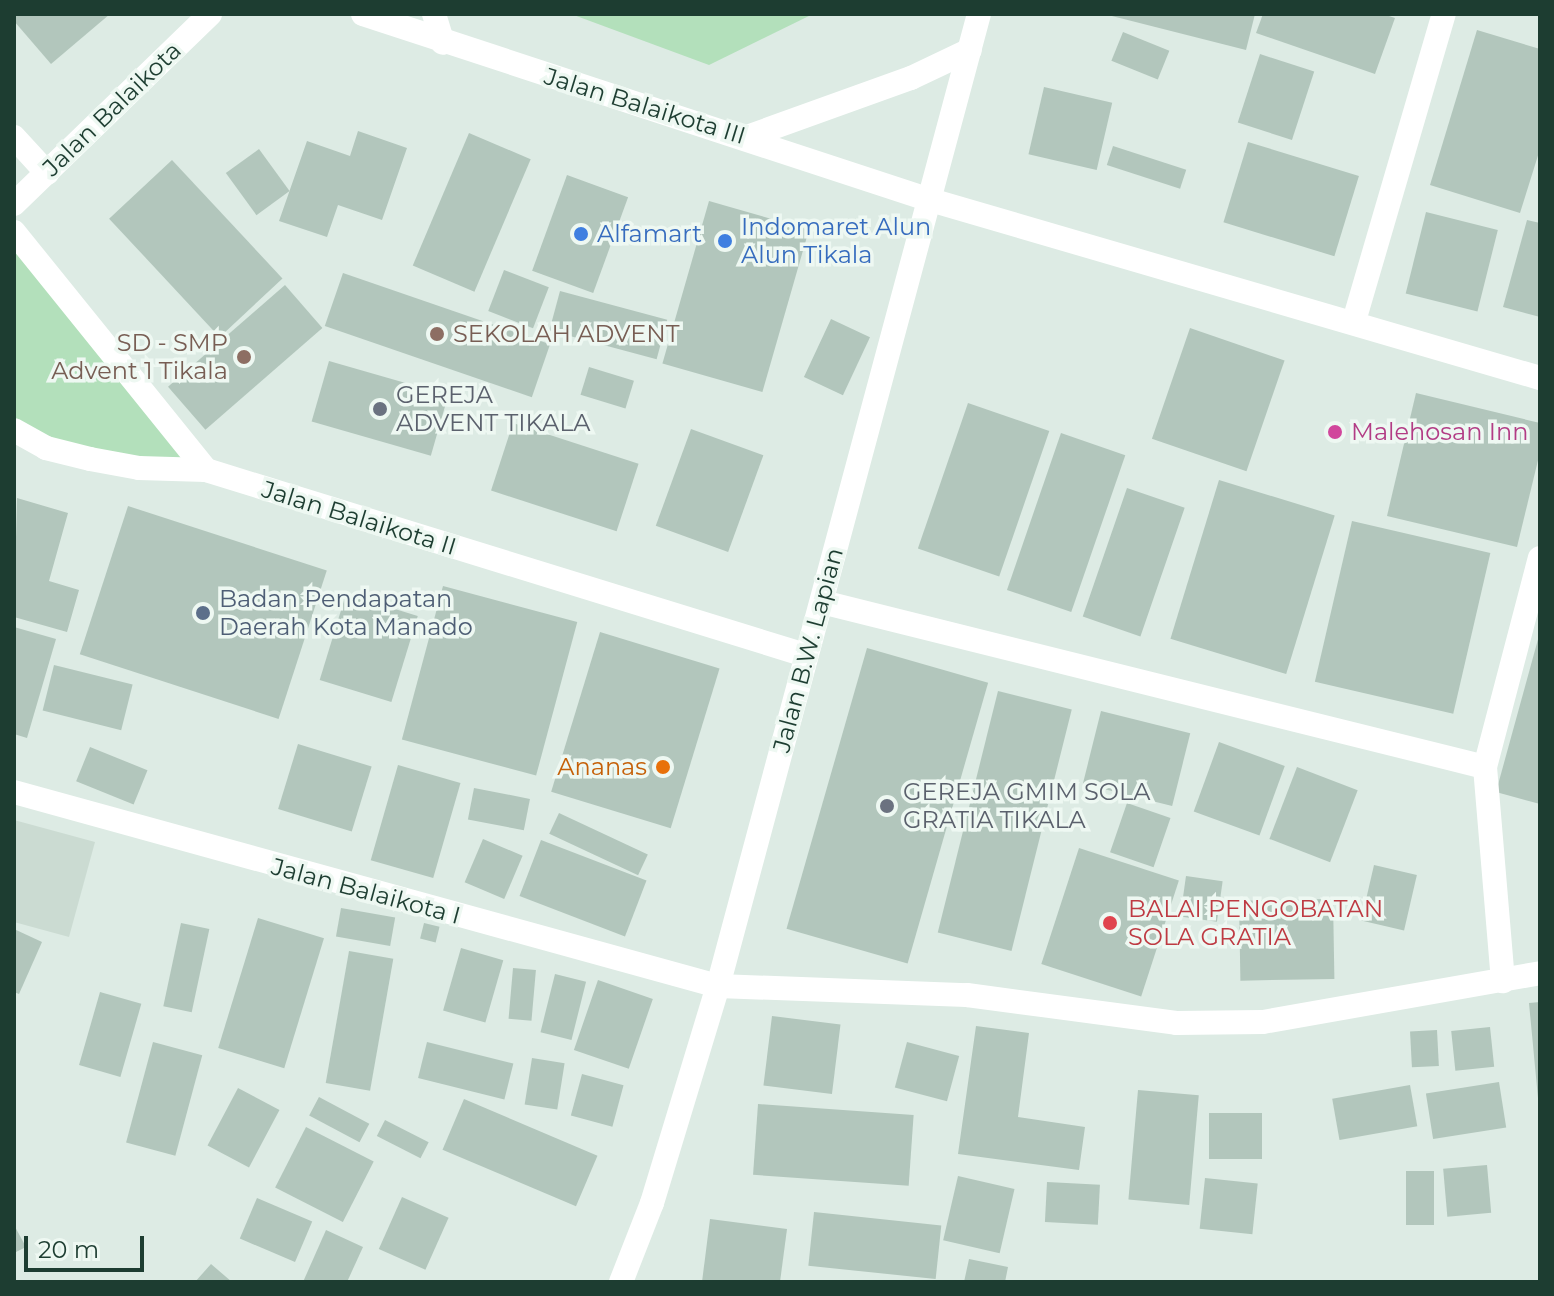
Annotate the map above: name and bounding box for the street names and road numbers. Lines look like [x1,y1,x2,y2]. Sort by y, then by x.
street label: Jalan Balaikota [37,36,187,182]
street label: Jalan Balaikota III [541,62,749,150]
street label: Jalan Balaikota II [258,475,460,561]
street label: Jalan B.W. Lapian [767,545,849,755]
street label: Jalan Balaikota I [268,852,464,930]

